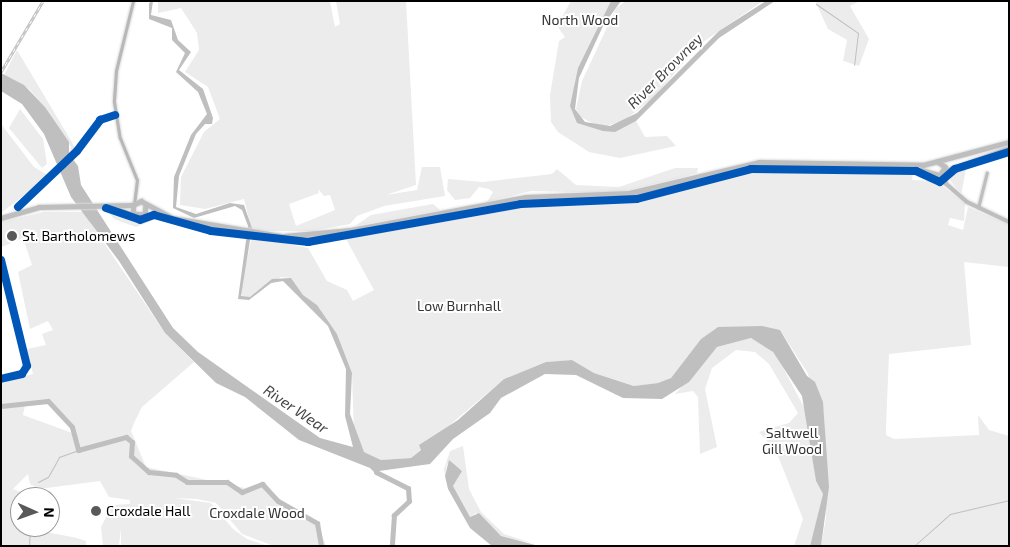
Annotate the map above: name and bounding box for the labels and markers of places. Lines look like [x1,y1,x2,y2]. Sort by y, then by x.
place label: St. Bartholomews [22,228,135,244]
marker: St. Bartholomews [6,230,18,242]
place label: Croxdale Hall [106,503,190,519]
marker: Croxdale Hall [90,505,102,517]

